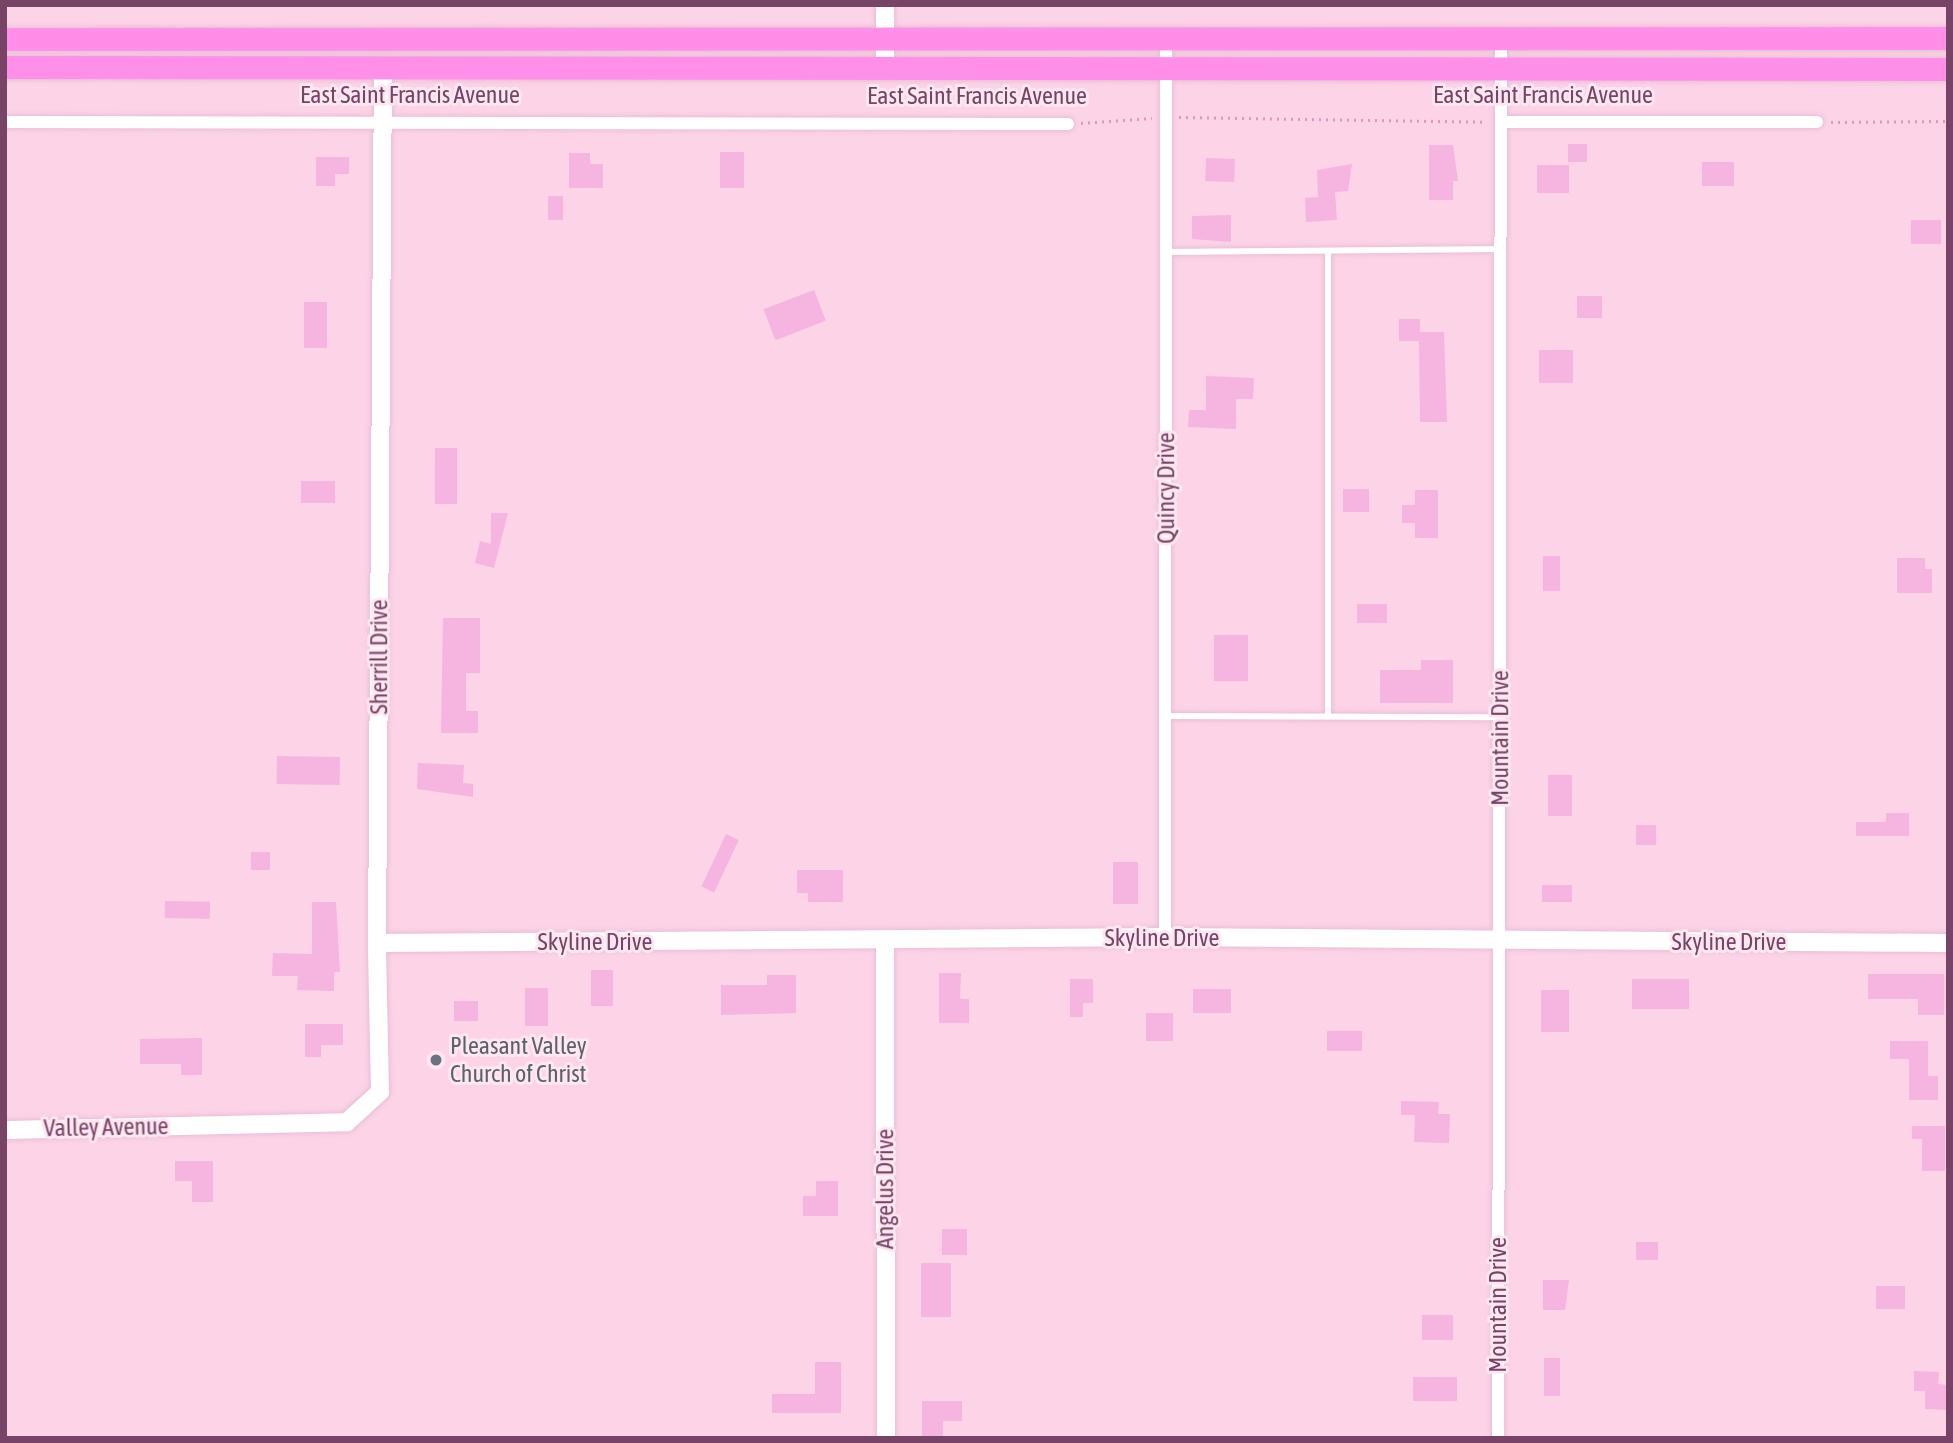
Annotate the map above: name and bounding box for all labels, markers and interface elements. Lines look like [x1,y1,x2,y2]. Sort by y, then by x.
street label: East Saint Francis Avenue [300,81,520,109]
street label: East Saint Francis Avenue [1433,81,1653,109]
street label: East Saint Francis Avenue [867,82,1087,110]
street label: Quincy Drive [1152,432,1180,544]
street label: Sherrill Drive [365,600,393,714]
street label: Mountain Drive [1486,670,1514,806]
street label: Skyline Drive [1105,924,1219,952]
street label: Skyline Drive [538,928,652,956]
street label: Skyline Drive [1672,928,1786,956]
place label: Pleasant Valley Church of Christ [450,1032,587,1088]
marker: Pleasant Valley Church of Christ [428,1052,444,1068]
street label: Valley Avenue [43,1112,169,1142]
street label: Angelus Drive [871,1129,899,1249]
street label: Mountain Drive [1484,1237,1512,1373]

